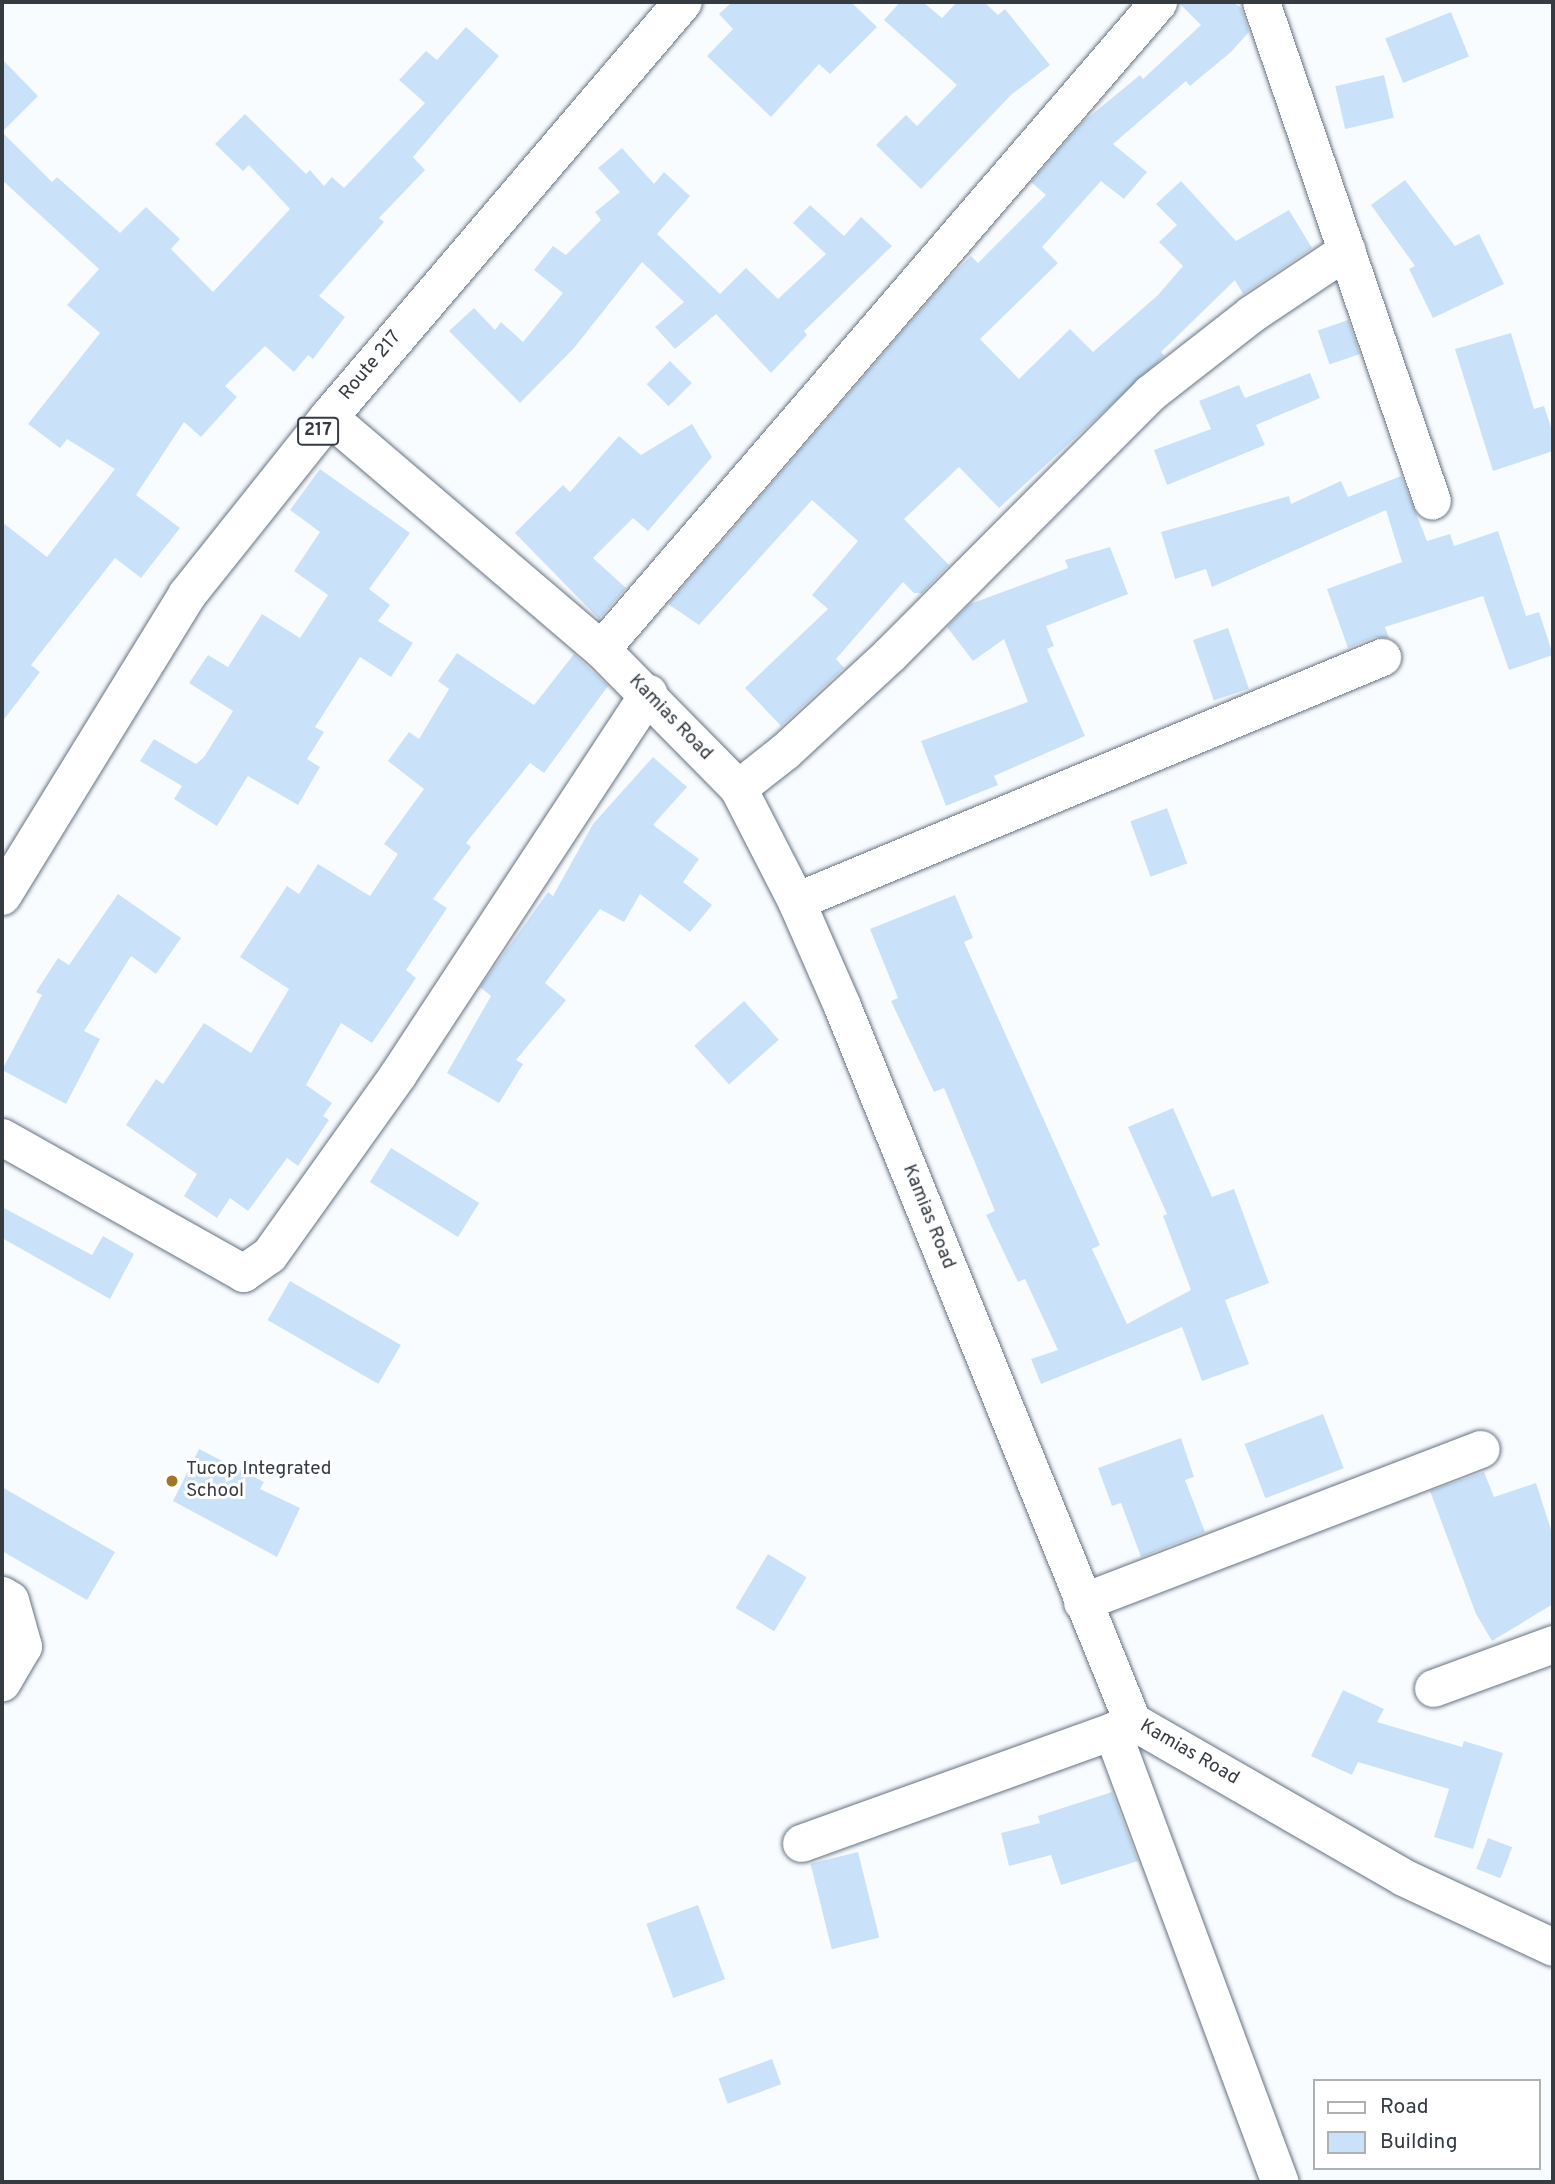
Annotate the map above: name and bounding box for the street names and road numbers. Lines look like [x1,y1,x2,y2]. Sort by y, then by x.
street label: Route 217 [335,327,407,405]
road number: 217 [297,416,339,446]
street label: Kamias Road [623,670,717,766]
street label: Kamias Road [897,1161,959,1273]
street label: Kamias Road [1135,1715,1243,1791]

